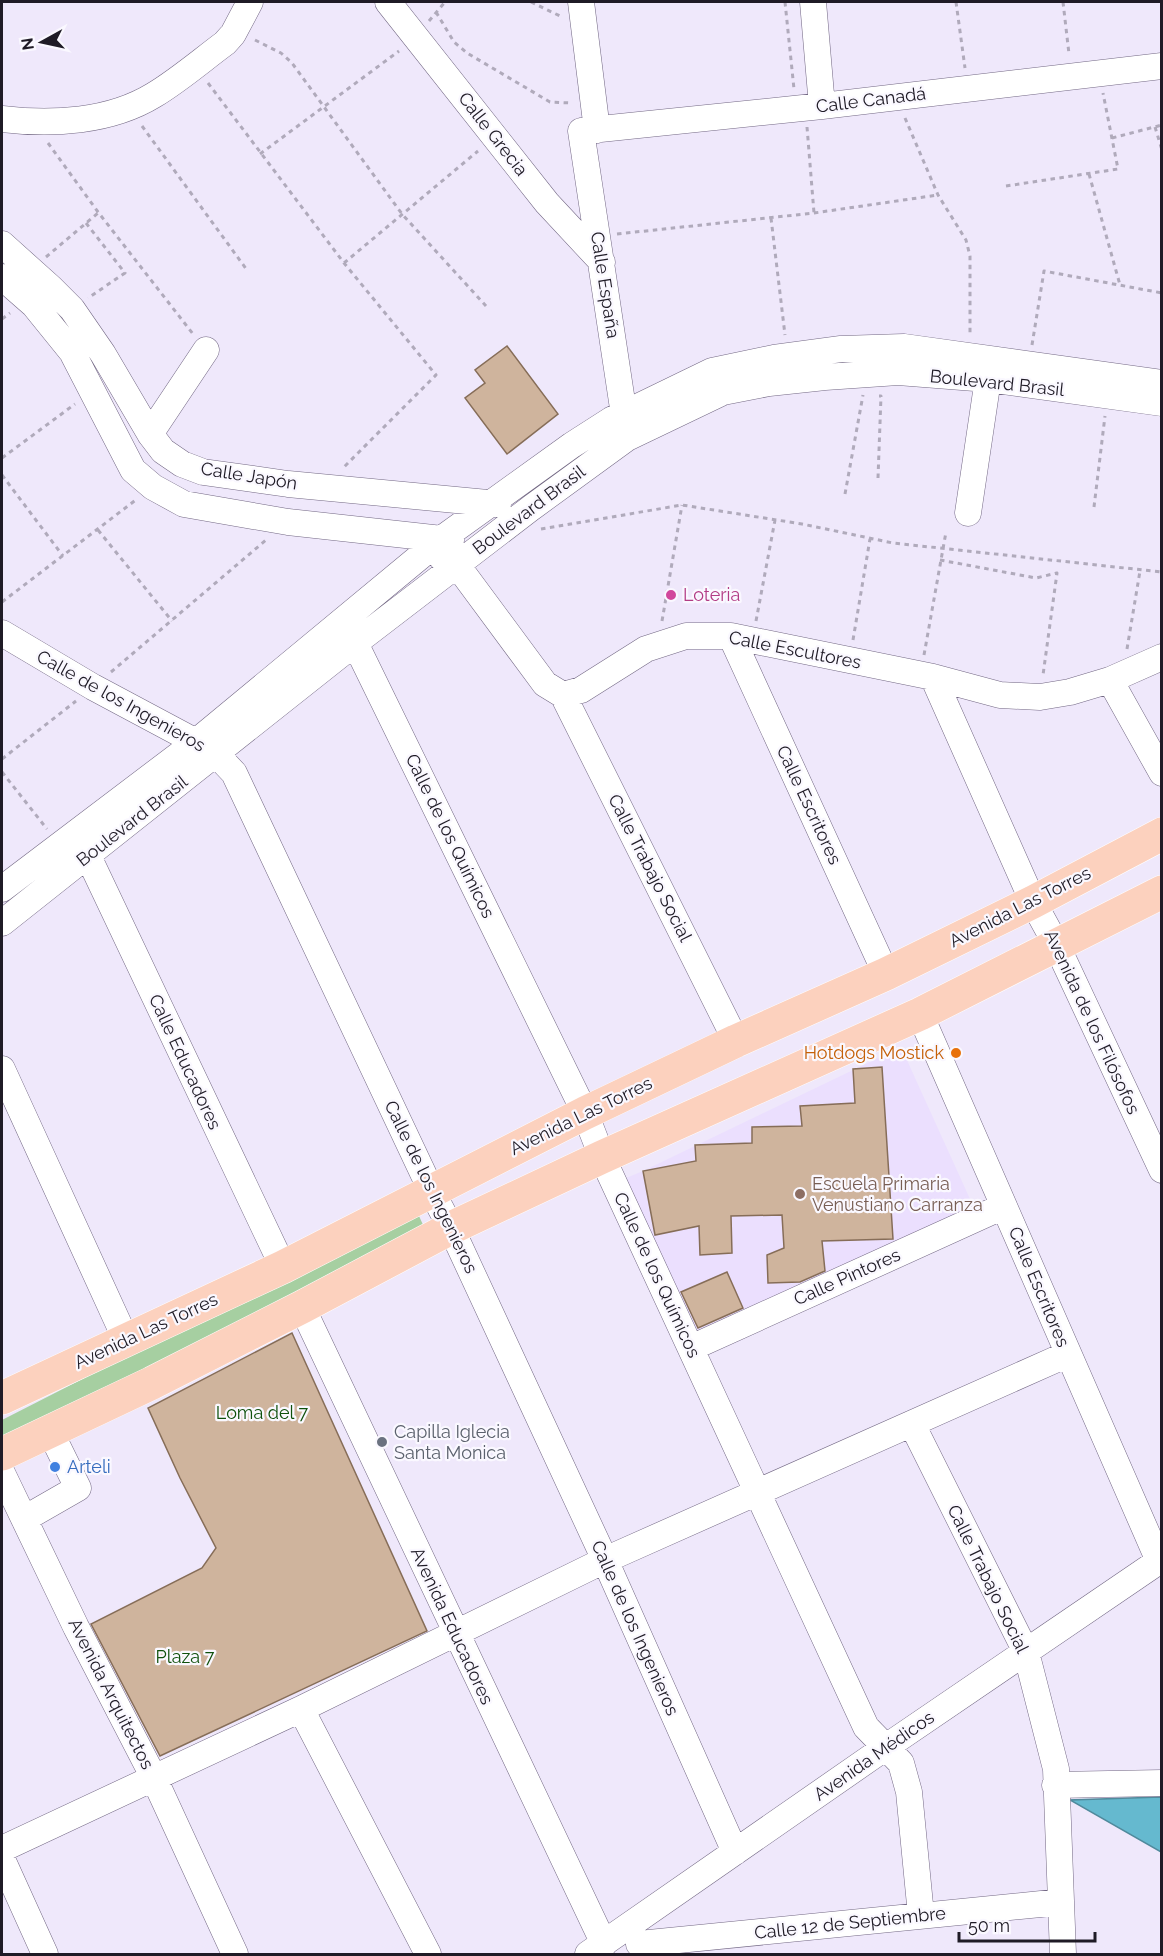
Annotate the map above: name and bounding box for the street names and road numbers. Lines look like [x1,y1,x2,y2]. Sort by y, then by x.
street label: Calle Canadá [815,82,927,117]
street label: Calle Grecia [454,88,533,180]
street label: Calle España [587,230,624,340]
street label: Boulevard Brasil [929,365,1065,400]
street label: Calle Japón [199,458,299,493]
street label: Boulevard Brasil [468,460,589,559]
street label: Calle Escultores [727,626,863,673]
street label: Calle de los Ingenieros [33,645,209,756]
street label: Calle Escritores [773,742,846,868]
street label: Calle de los Químicos [402,750,499,922]
street label: Boulevard Brasil [72,771,192,871]
street label: Calle Trabajo Social [604,791,697,945]
street label: Avenida Las Torres [946,862,1094,951]
street label: Avenida de los Filósofos [1040,926,1145,1118]
street label: Calle Educadores [145,991,226,1133]
street label: Avenida Las Torres [506,1072,656,1159]
street label: Calle de los Ingenieros [380,1097,483,1277]
street label: Calle de los Químicos [610,1189,705,1361]
street label: Calle Escritores [1005,1223,1074,1350]
street label: Calle Pintores [790,1244,904,1309]
street label: Avenida Las Torres [71,1288,221,1373]
street label: Calle Trabajo Social [943,1501,1034,1656]
street label: Calle de los Ingenieros [587,1537,684,1719]
street label: Avenida Educadores [407,1544,498,1708]
street label: Avenida Arquitectos [64,1615,159,1773]
street label: Avenida Médicos [810,1706,938,1805]
street label: Calle 12 de Septiembre [753,1902,947,1943]

